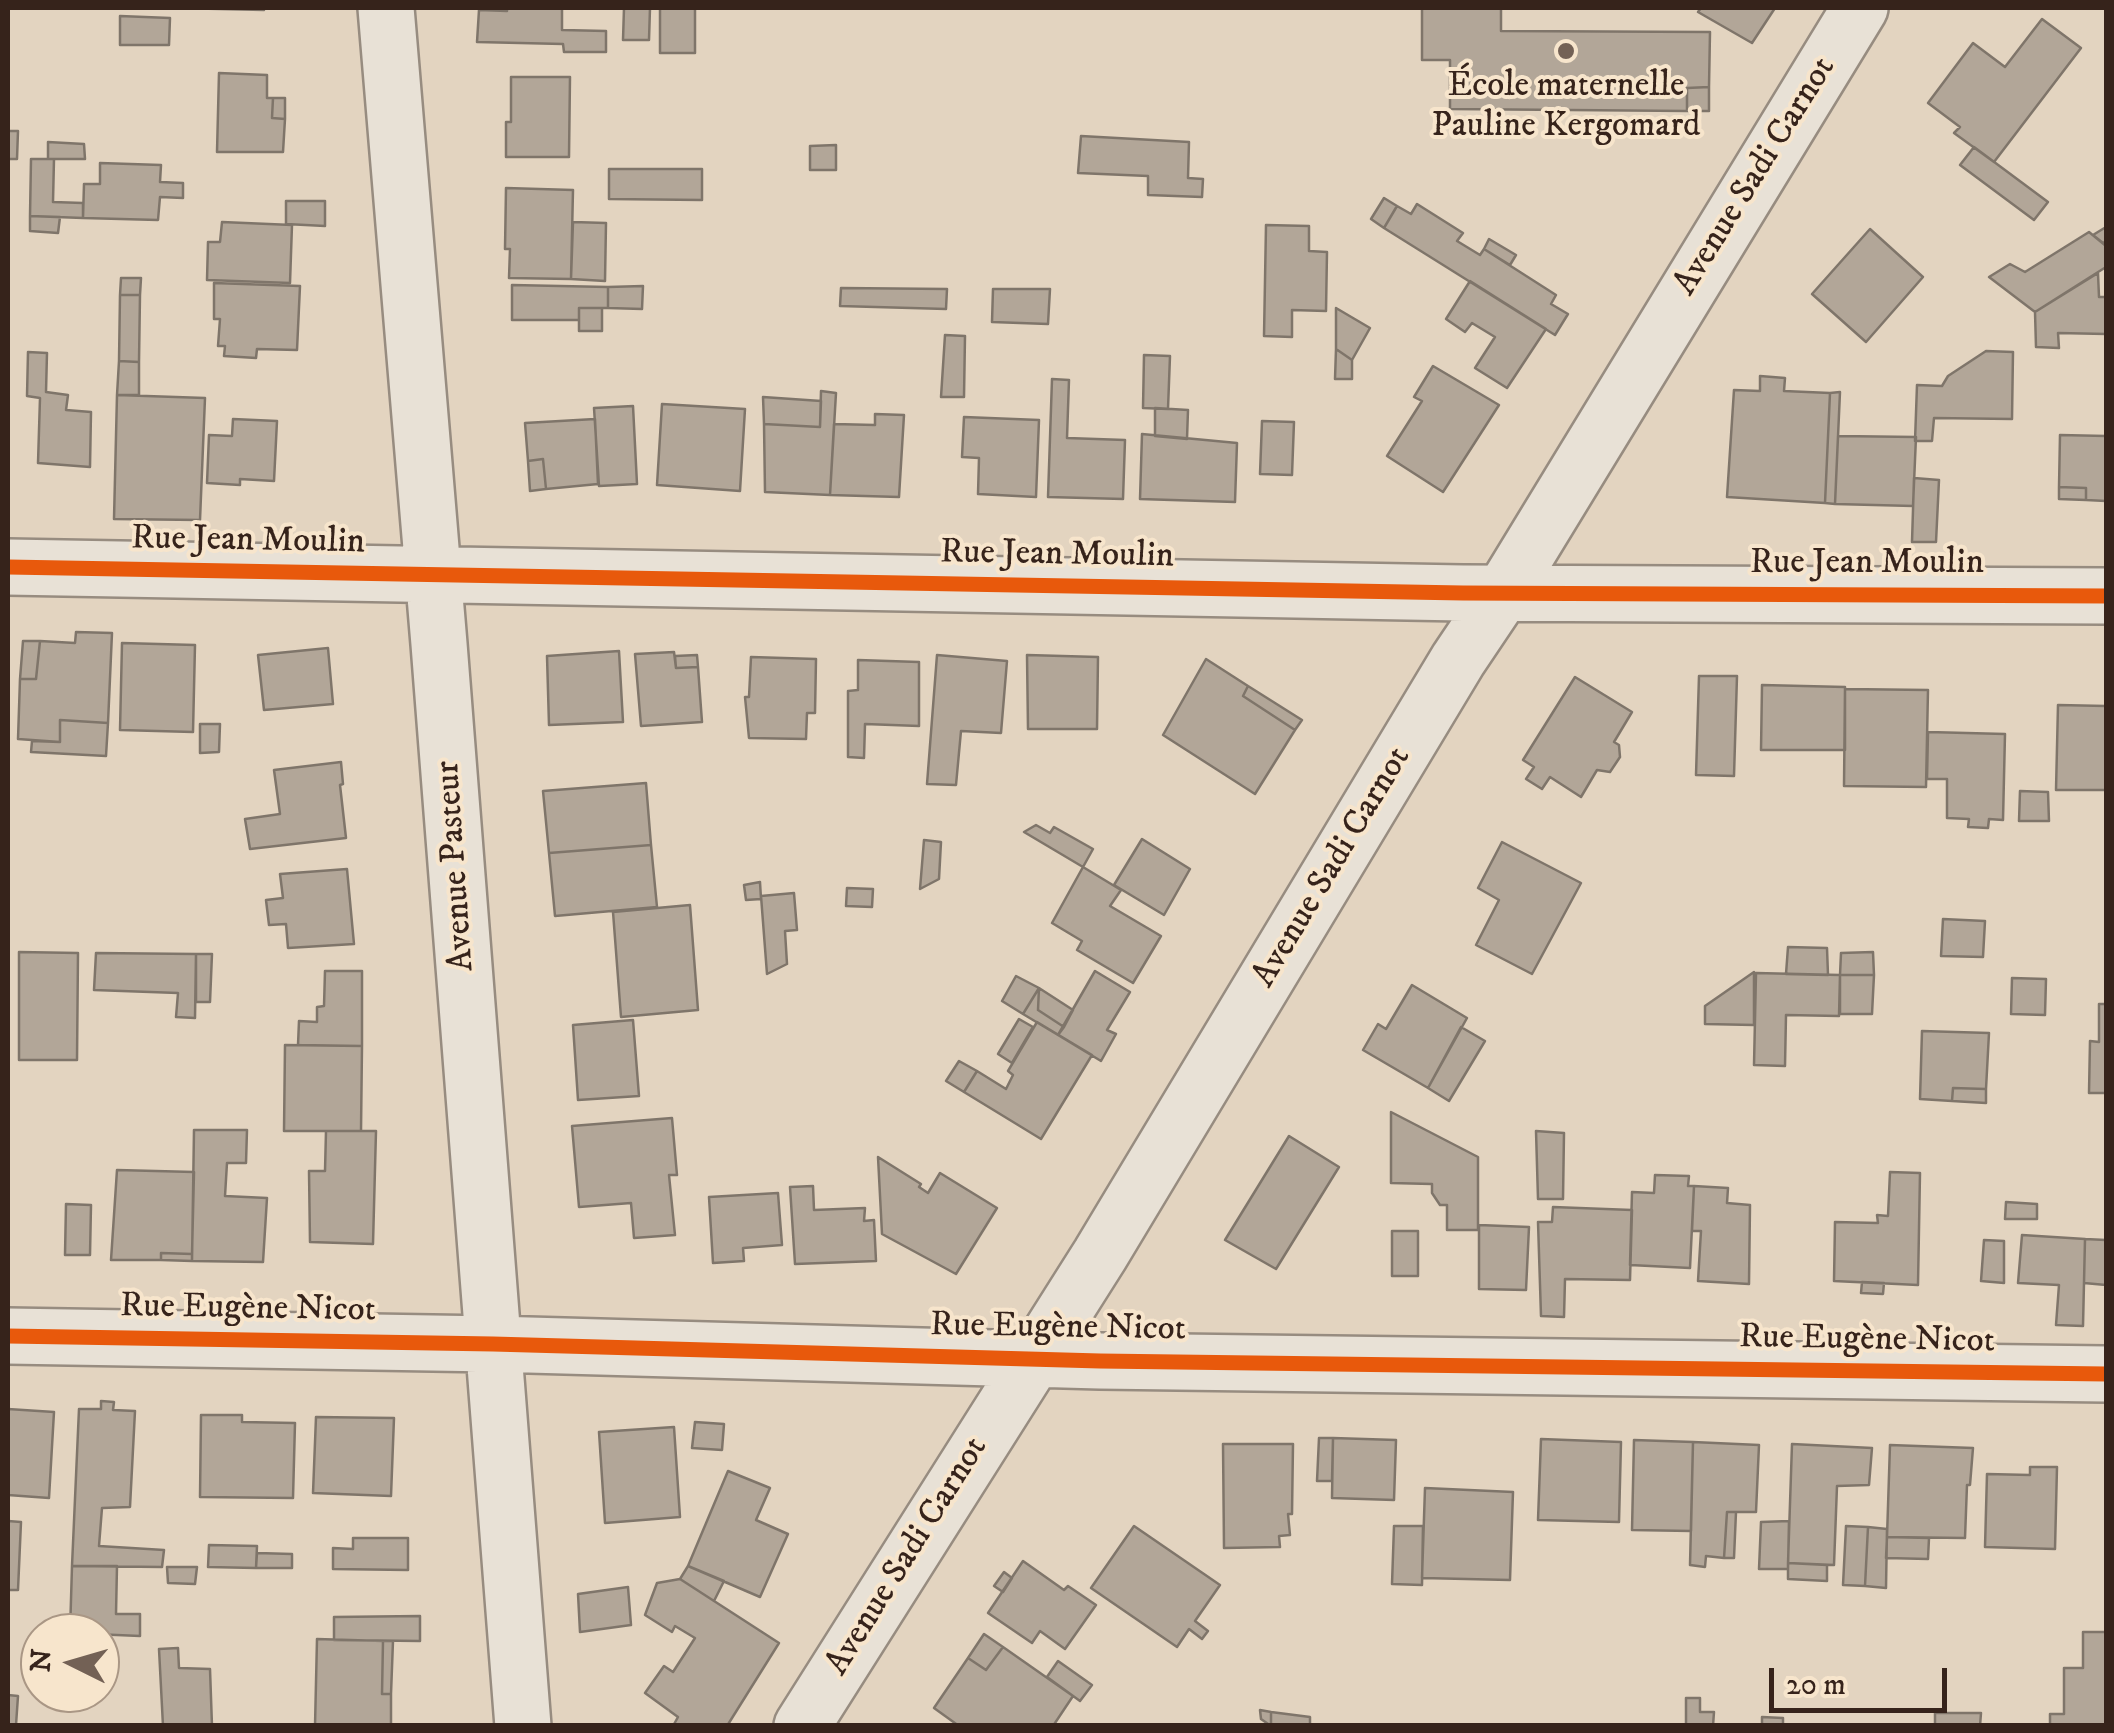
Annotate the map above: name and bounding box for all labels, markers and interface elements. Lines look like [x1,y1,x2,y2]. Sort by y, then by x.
marker: École maternelle Pauline Kergomard [1555,40,1577,62]
street label: Avenue Sadi Carnot [1666,50,1846,304]
place label: École maternelle Pauline Kergomard [1431,67,1701,149]
street label: Rue Jean Moulin [131,519,365,565]
street label: Rue Jean Moulin [940,533,1174,579]
street label: Rue Jean Moulin [1750,544,1984,586]
street label: Avenue Sadi Carnot [1245,740,1421,996]
street label: Avenue Pasteur [429,759,485,973]
street label: Rue Eugène Nicot [120,1287,376,1333]
street label: Rue Eugène Nicot [930,1306,1186,1352]
street label: Rue Eugène Nicot [1739,1318,1995,1364]
street label: Avenue Sadi Carnot [818,1430,998,1684]
north arrow [20,1613,120,1713]
text: N [23,1648,60,1673]
scale bar [1774,1648,1952,1710]
text: 20 m [1786,1667,1846,1704]

